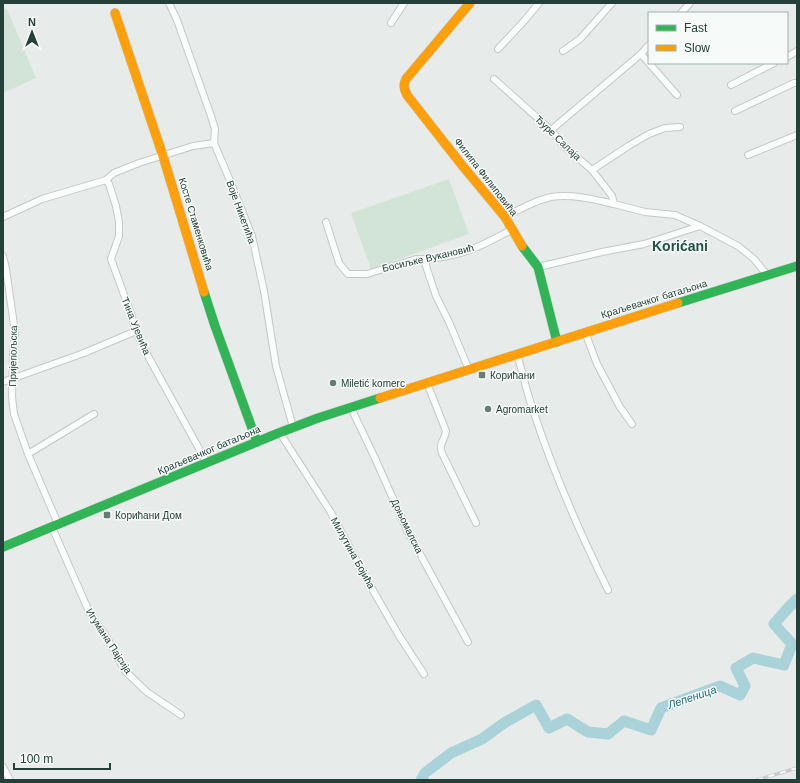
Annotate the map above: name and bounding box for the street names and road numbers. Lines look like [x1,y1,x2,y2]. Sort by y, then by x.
street label: Ђуре Салаја [533,113,584,163]
street label: Филипа Филиповића [452,136,520,219]
street label: Косте Стаменковића [177,176,215,272]
street label: Воје Никетића [224,179,258,246]
street label: Босиљке Вукановић [381,242,475,274]
street label: Краљевачког батаљона [600,277,709,320]
street label: Тина Ујевића [119,296,153,357]
street label: Пријепољска [7,325,19,387]
street label: Краљевачког батаљона [156,423,262,477]
street label: Доњомалска [389,497,425,556]
street label: Милутина Бојића [329,515,377,591]
street label: Игумана Пајсија [84,606,134,676]

